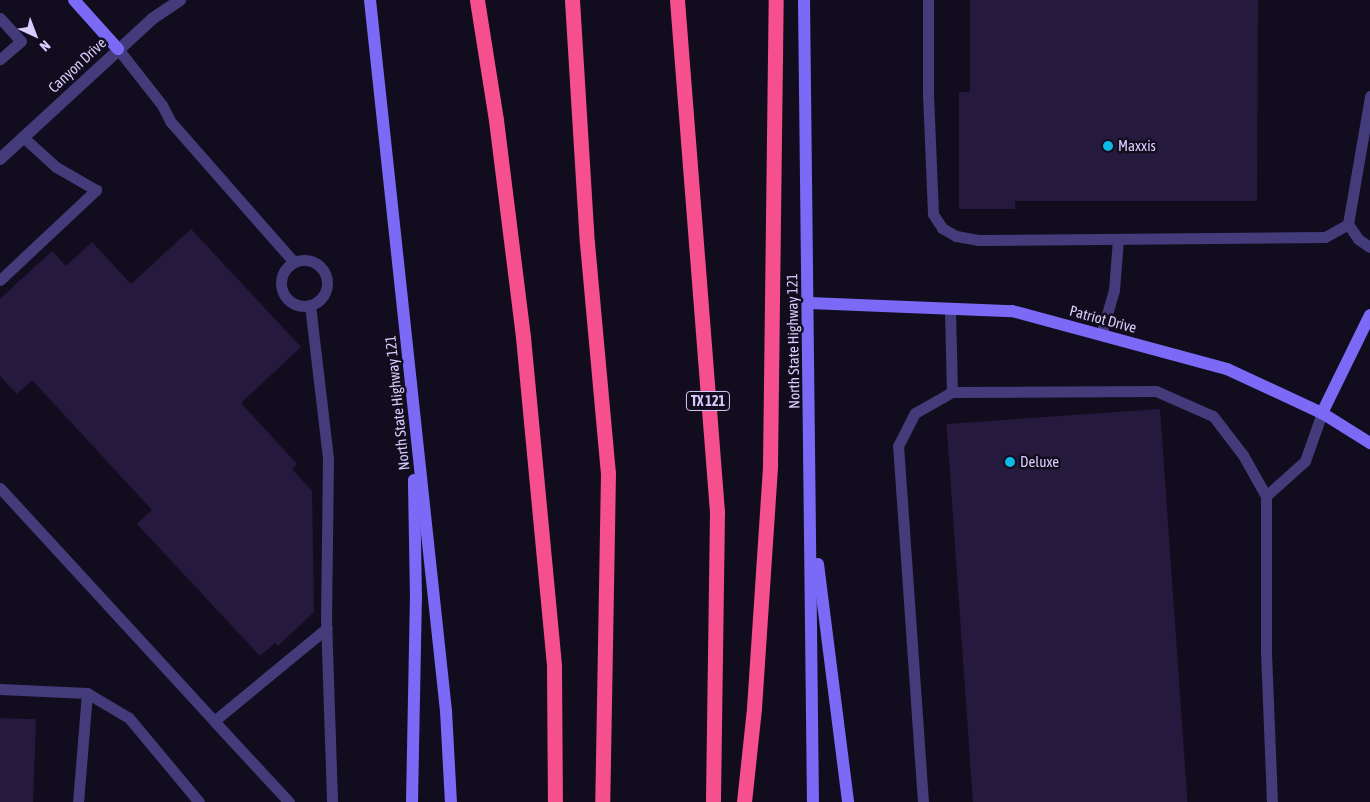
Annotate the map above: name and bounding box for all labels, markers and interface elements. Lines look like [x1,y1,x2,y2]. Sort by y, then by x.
north arrow [10,10,60,60]
street label: Canyon Drive [44,34,110,96]
text: N [37,37,54,55]
place label: Maxxis [1118,137,1156,155]
marker: Maxxis [1102,140,1114,152]
street label: North State Highway 121 [783,273,803,409]
street label: Patriot Drive [1067,301,1139,337]
street label: North State Highway 121 [381,335,413,471]
road number: TX 121 [686,390,730,412]
place label: Deluxe [1020,453,1059,471]
marker: Deluxe [1004,456,1016,468]

